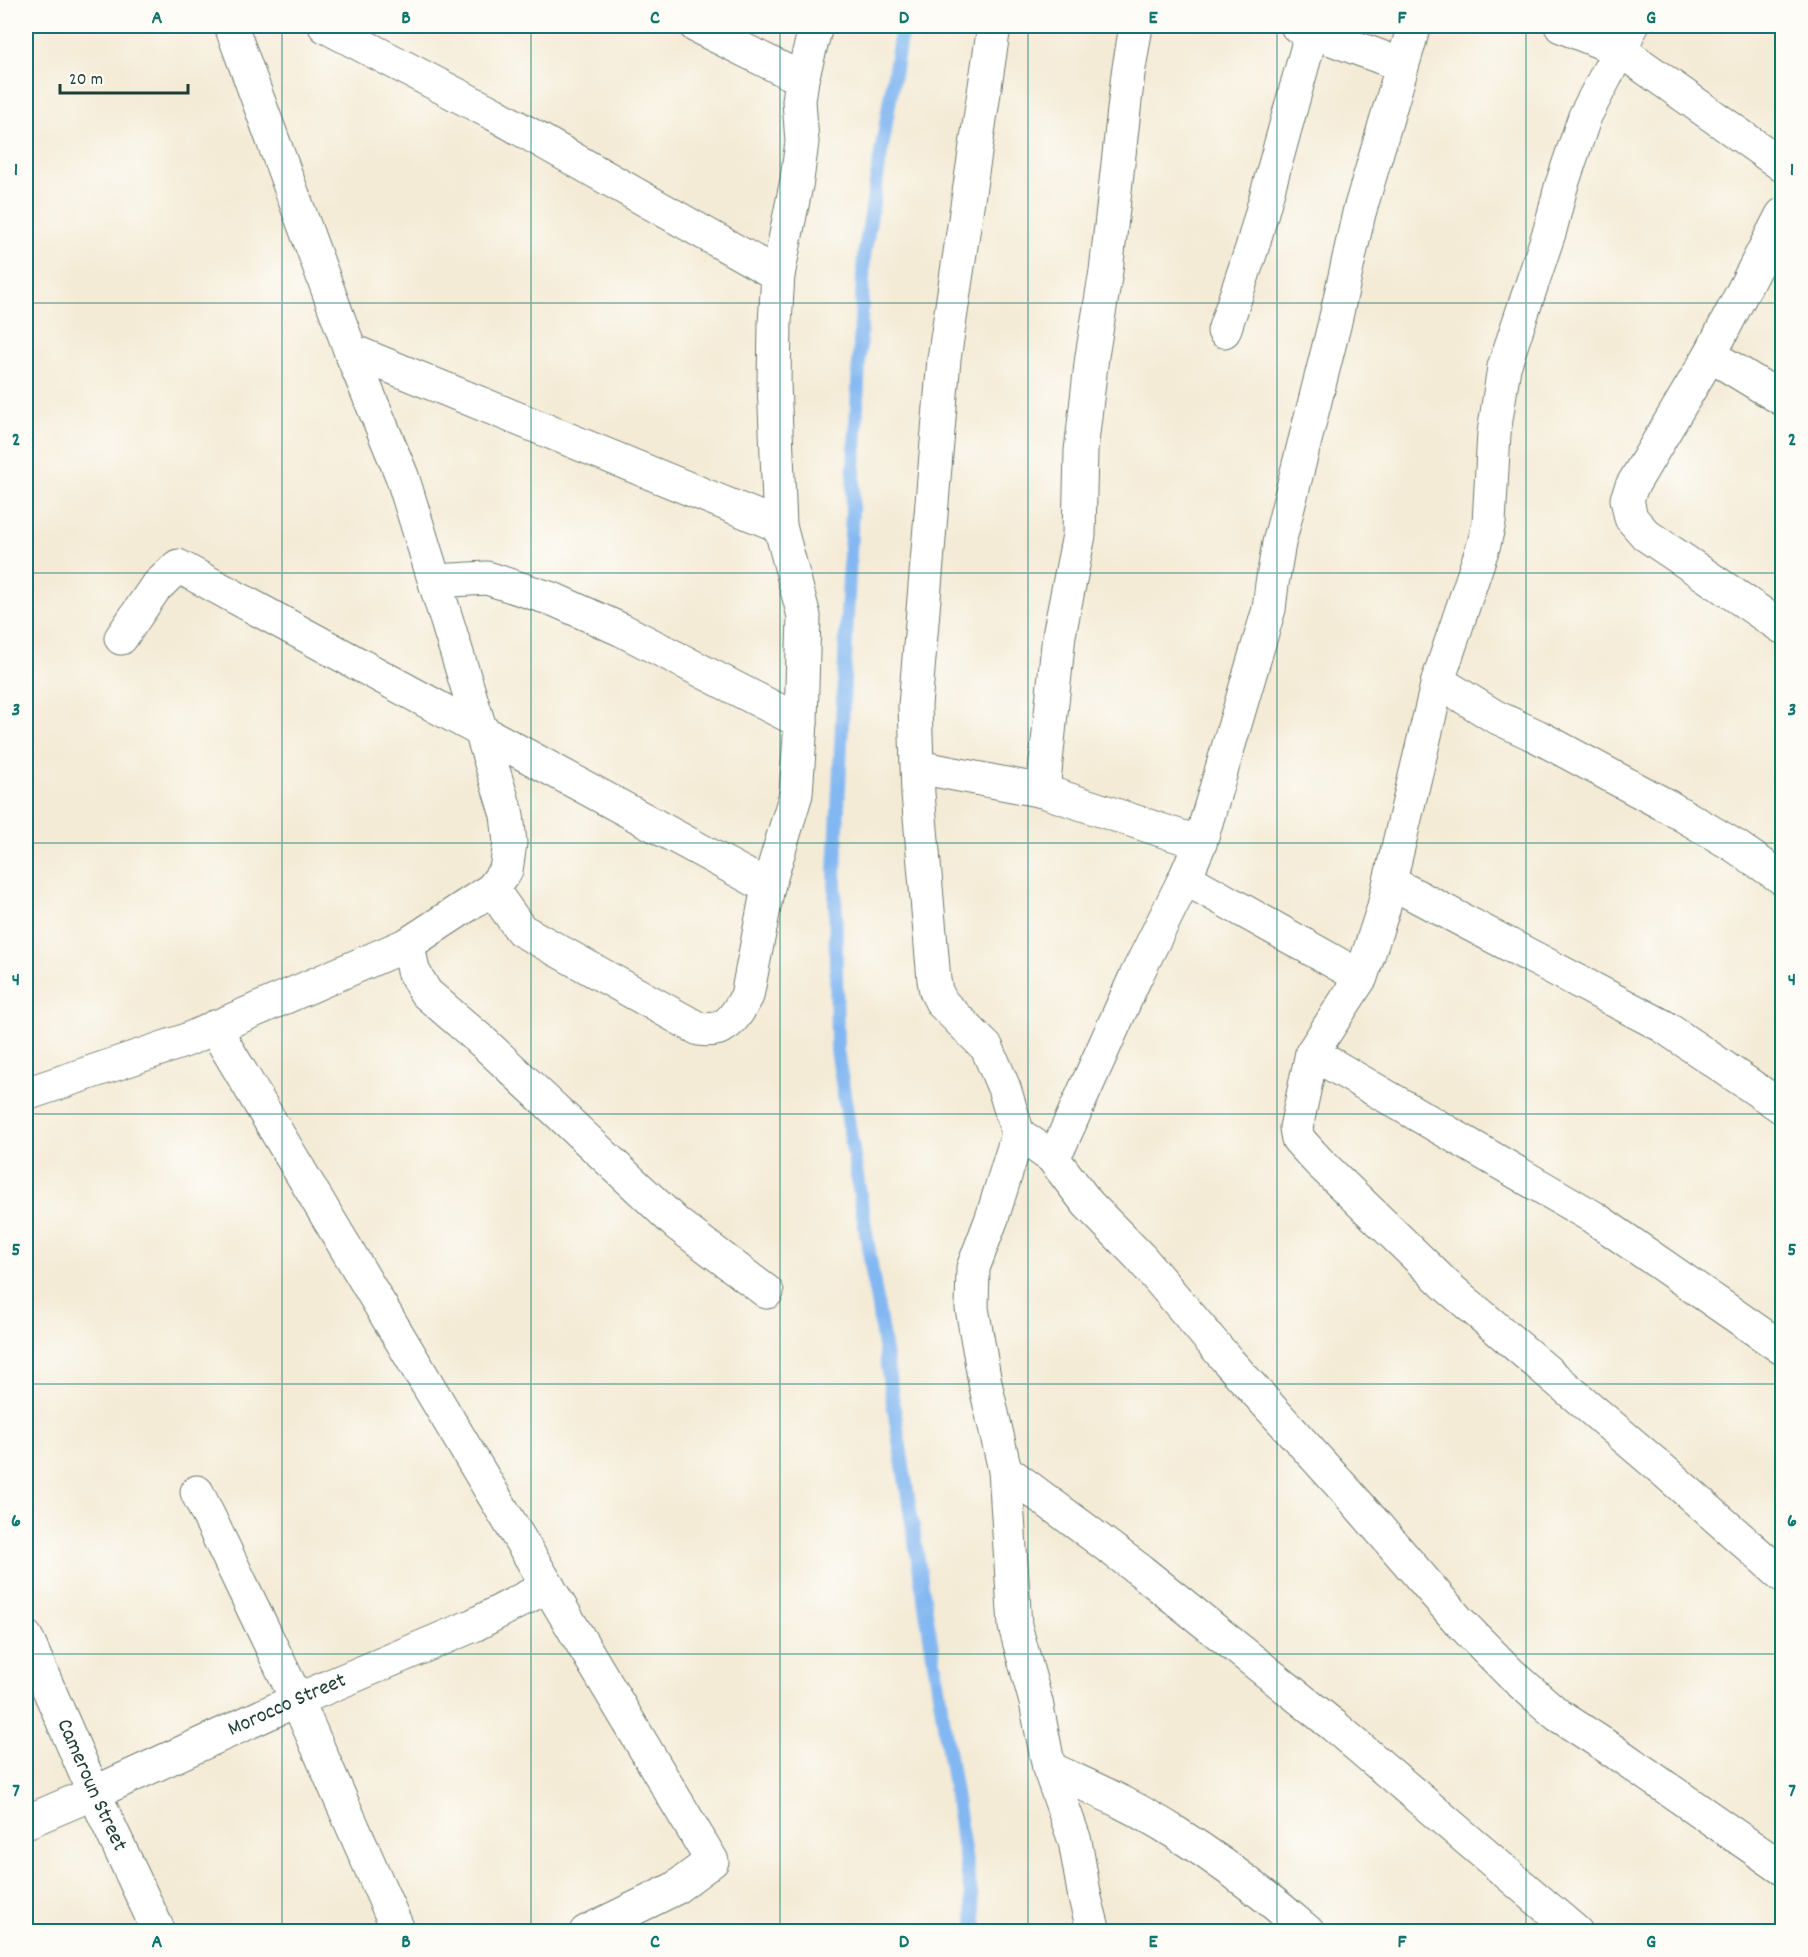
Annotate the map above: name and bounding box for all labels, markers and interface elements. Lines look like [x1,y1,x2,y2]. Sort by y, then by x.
text: A [152,5,163,33]
text: B [401,5,411,33]
text: C [650,5,660,33]
text: D [899,5,910,33]
text: E [1148,5,1158,33]
text: F [1398,5,1408,33]
text: G [1646,5,1656,33]
scale bar [60,57,188,95]
text: 20 m [69,68,103,93]
text: 1 [14,157,18,185]
text: 1 [1790,157,1794,185]
text: 2 [12,427,20,455]
text: 2 [1788,427,1796,455]
text: 3 [12,697,20,725]
text: 3 [1788,697,1796,725]
text: 4 [12,967,20,995]
text: 4 [1788,967,1796,995]
text: 5 [11,1237,21,1265]
text: 5 [1787,1237,1797,1265]
text: 6 [11,1508,21,1536]
text: 6 [1787,1508,1797,1536]
street label: Morocco Street [223,1665,351,1745]
street label: Cameroun Street [48,1714,135,1857]
text: 7 [12,1778,20,1806]
text: 7 [1788,1778,1796,1806]
text: A [152,1929,163,1957]
text: B [401,1929,411,1957]
text: C [650,1929,660,1957]
text: D [899,1929,910,1957]
text: E [1148,1929,1158,1957]
text: F [1398,1929,1408,1957]
text: G [1646,1929,1656,1957]

